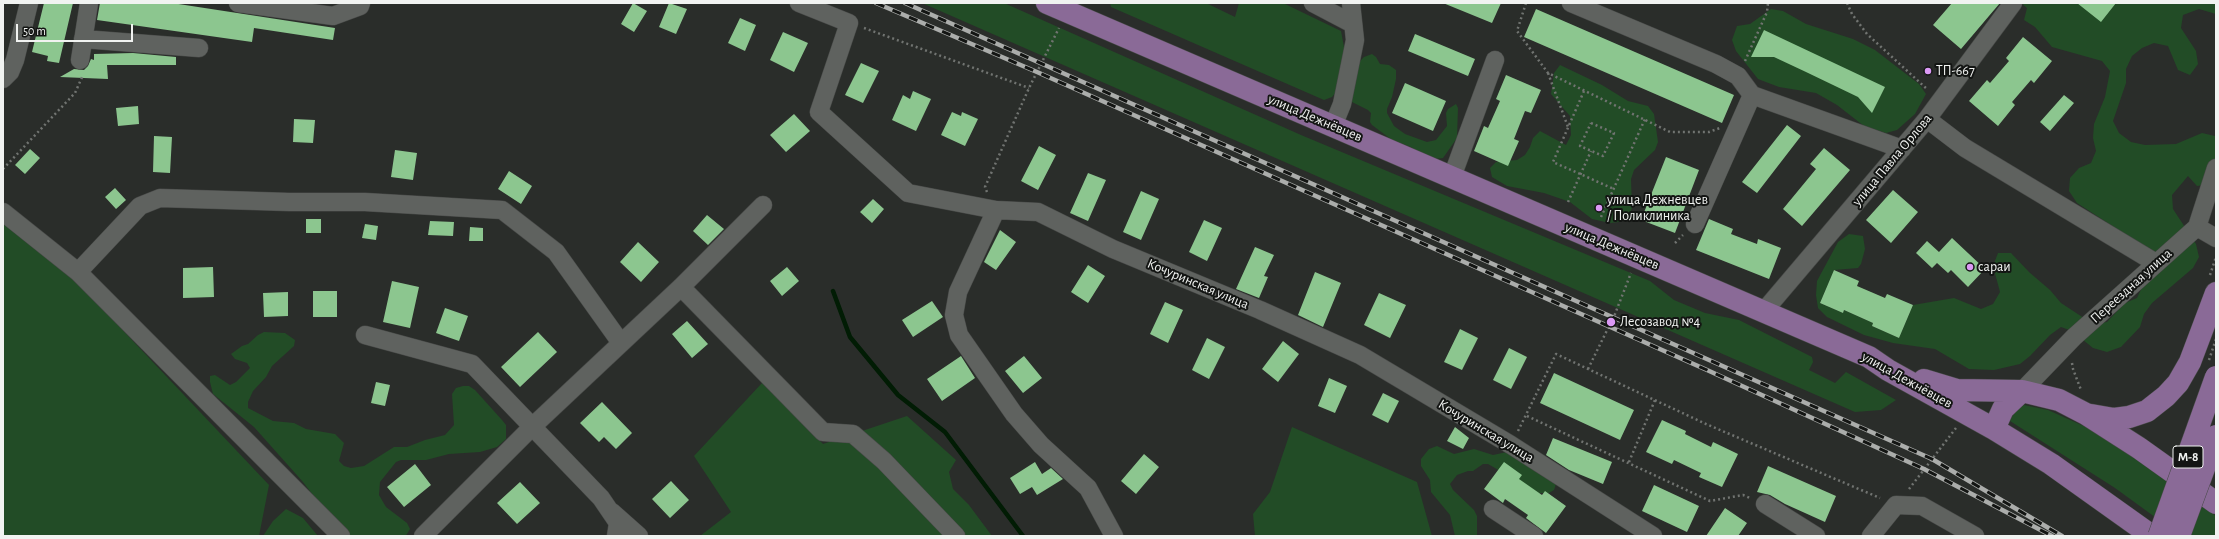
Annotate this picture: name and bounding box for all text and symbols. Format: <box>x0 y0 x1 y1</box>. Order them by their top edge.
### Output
scale bar <box>18 16 135 42</box>
text: 50 m <box>23 25 46 37</box>
place label: ТП-667 <box>1936 63 1975 79</box>
marker: ТП-667 <box>1923 66 1933 76</box>
street label: улица Дежнёвцев <box>1265 91 1365 145</box>
street label: улица Павла Орлова <box>1849 111 1935 209</box>
place label: улица Дежневцев / Поликлиника <box>1607 192 1708 224</box>
marker: улица Дежневцев / Поликлиника <box>1594 203 1604 213</box>
street label: улица Дежнёвцев <box>1562 219 1662 273</box>
street label: Переездная улица <box>2087 245 2175 327</box>
street label: Кочуринская улица <box>1145 255 1251 313</box>
place label: сараи <box>1978 259 2011 275</box>
marker: сараи <box>1965 262 1975 272</box>
place label: Лесозавод №4 <box>1620 314 1700 330</box>
marker: Лесозавод №4 <box>1605 316 1617 328</box>
street label: улица Дежнёвцев <box>1859 348 1955 412</box>
street label: Кочуринская улица <box>1435 396 1537 466</box>
road number: М-8 <box>2173 446 2203 468</box>

